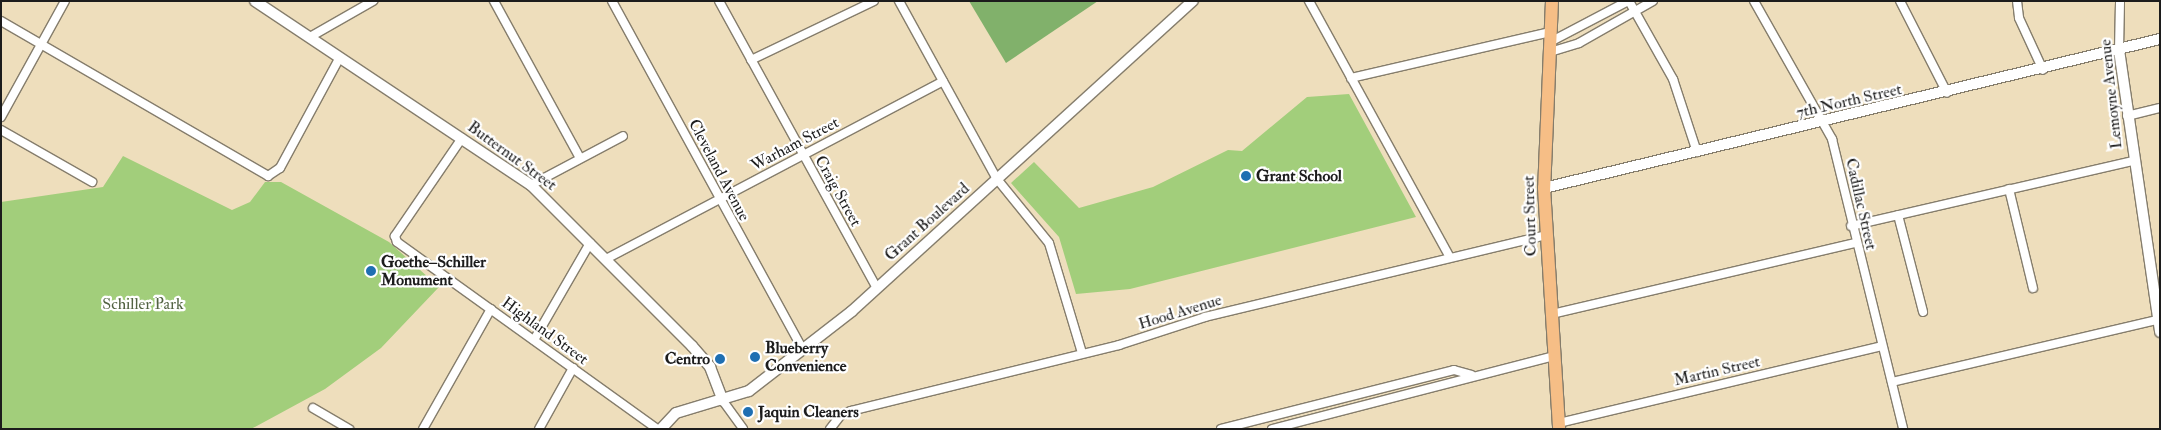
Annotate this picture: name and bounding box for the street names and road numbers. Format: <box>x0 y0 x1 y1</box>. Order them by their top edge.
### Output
street label: Lemoyne Avenue <box>2096 38 2126 150</box>
street label: 7th North Street <box>1795 80 1903 122</box>
street label: Warham Street <box>748 113 842 175</box>
street label: Cleveland Avenue <box>684 116 754 224</box>
street label: Butternut Street <box>464 117 560 195</box>
street label: Craig Street <box>811 152 865 230</box>
street label: Cadillac Street <box>1841 156 1881 252</box>
street label: Court Street <box>1519 175 1541 257</box>
street label: Grant Boulevard <box>881 179 973 265</box>
street label: Hood Avenue <box>1136 290 1224 334</box>
street label: Highland Street <box>498 293 592 369</box>
street label: Martin Street <box>1672 352 1762 390</box>

